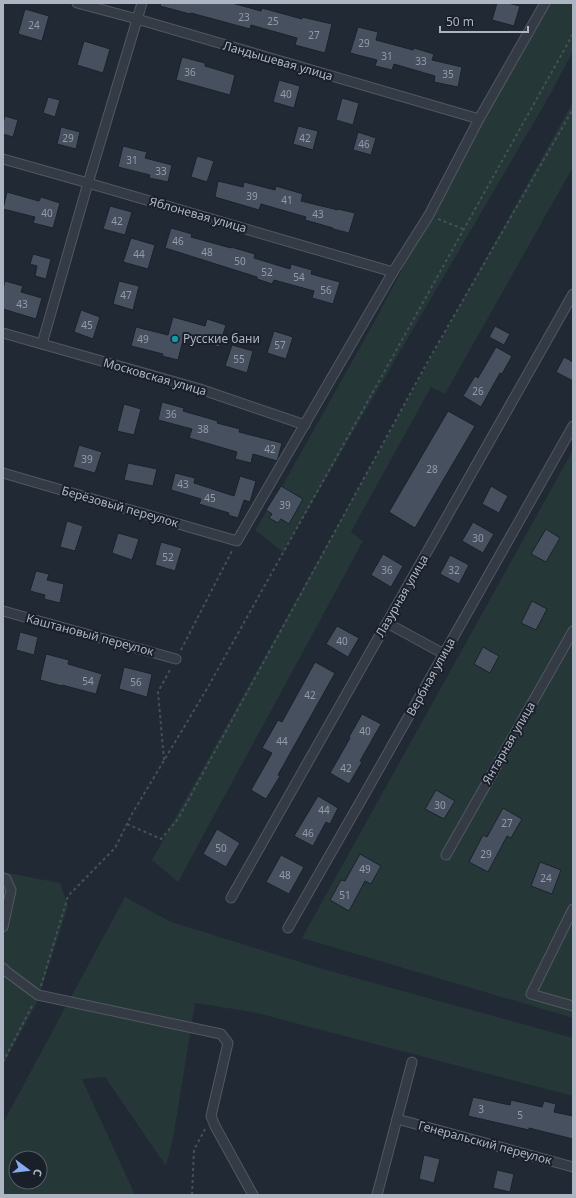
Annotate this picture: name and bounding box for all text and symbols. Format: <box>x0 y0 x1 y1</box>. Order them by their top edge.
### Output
scale bar <box>440 8 528 34</box>
house number: 23 <box>238 10 250 24</box>
text: 50 m <box>446 13 474 30</box>
house number: 25 <box>267 14 279 28</box>
house number: 24 <box>28 18 40 32</box>
house number: 27 <box>308 28 320 42</box>
house number: 29 <box>358 36 370 50</box>
street label: Ландышевая улица <box>221 37 335 84</box>
house number: 31 <box>381 49 393 63</box>
house number: 33 <box>415 54 427 68</box>
house number: 36 <box>184 65 196 79</box>
house number: 35 <box>442 67 454 81</box>
house number: 40 <box>280 87 292 101</box>
house number: 29 <box>62 131 74 145</box>
house number: 42 <box>299 131 311 145</box>
house number: 46 <box>358 137 370 151</box>
house number: 31 <box>126 153 138 167</box>
house number: 33 <box>155 164 167 178</box>
house number: 39 <box>246 189 258 203</box>
street label: Яблоневая улица <box>147 193 249 237</box>
house number: 41 <box>281 193 293 207</box>
house number: 40 <box>41 206 53 220</box>
house number: 43 <box>312 207 324 221</box>
house number: 42 <box>111 214 123 228</box>
house number: 46 <box>172 234 184 248</box>
house number: 48 <box>201 245 213 259</box>
house number: 44 <box>133 247 145 261</box>
house number: 50 <box>234 254 246 268</box>
house number: 52 <box>261 265 273 279</box>
house number: 54 <box>293 270 305 284</box>
house number: 56 <box>320 283 332 297</box>
house number: 47 <box>120 288 132 302</box>
house number: 43 <box>16 297 28 311</box>
house number: 45 <box>81 318 93 332</box>
place label: Русские бани <box>183 330 260 347</box>
house number: 49 <box>137 332 149 346</box>
marker: Русские бани <box>170 334 180 344</box>
house number: 57 <box>274 338 286 352</box>
house number: 55 <box>233 352 245 366</box>
street label: Московская улица <box>101 354 209 399</box>
house number: 26 <box>472 384 484 398</box>
house number: 36 <box>165 407 177 421</box>
house number: 38 <box>197 422 209 436</box>
house number: 42 <box>264 442 276 456</box>
house number: 39 <box>81 452 93 466</box>
house number: 28 <box>426 462 438 476</box>
house number: 43 <box>177 477 189 491</box>
street label: Берёзовый переулок <box>60 482 181 532</box>
house number: 45 <box>204 491 216 505</box>
house number: 39 <box>279 498 291 512</box>
house number: 30 <box>472 531 484 545</box>
house number: 52 <box>162 550 174 564</box>
street label: Лазурная улица <box>371 552 432 640</box>
house number: 36 <box>381 563 393 577</box>
house number: 32 <box>448 563 460 577</box>
street label: Каштановый переулок <box>24 609 156 660</box>
house number: 40 <box>336 634 348 648</box>
street label: Вербная улица <box>402 635 459 719</box>
house number: 54 <box>82 674 94 688</box>
house number: 56 <box>130 675 142 689</box>
house number: 42 <box>304 688 316 702</box>
street label: Янтарная улица <box>478 698 539 787</box>
house number: 40 <box>359 724 371 738</box>
house number: 44 <box>276 734 288 748</box>
house number: 42 <box>340 761 352 775</box>
house number: 30 <box>434 798 446 812</box>
house number: 44 <box>318 803 330 817</box>
house number: 27 <box>501 816 513 830</box>
house number: 46 <box>302 826 314 840</box>
house number: 50 <box>215 841 227 855</box>
house number: 29 <box>480 847 492 861</box>
house number: 49 <box>359 862 371 876</box>
house number: 48 <box>279 868 291 882</box>
house number: 24 <box>540 871 552 885</box>
house number: 51 <box>339 888 351 902</box>
house number: 3 <box>478 1102 484 1116</box>
house number: 5 <box>517 1108 523 1122</box>
street label: Генеральский переулок <box>416 1117 554 1169</box>
north arrow <box>8 1150 48 1190</box>
text: С <box>30 1167 46 1178</box>

